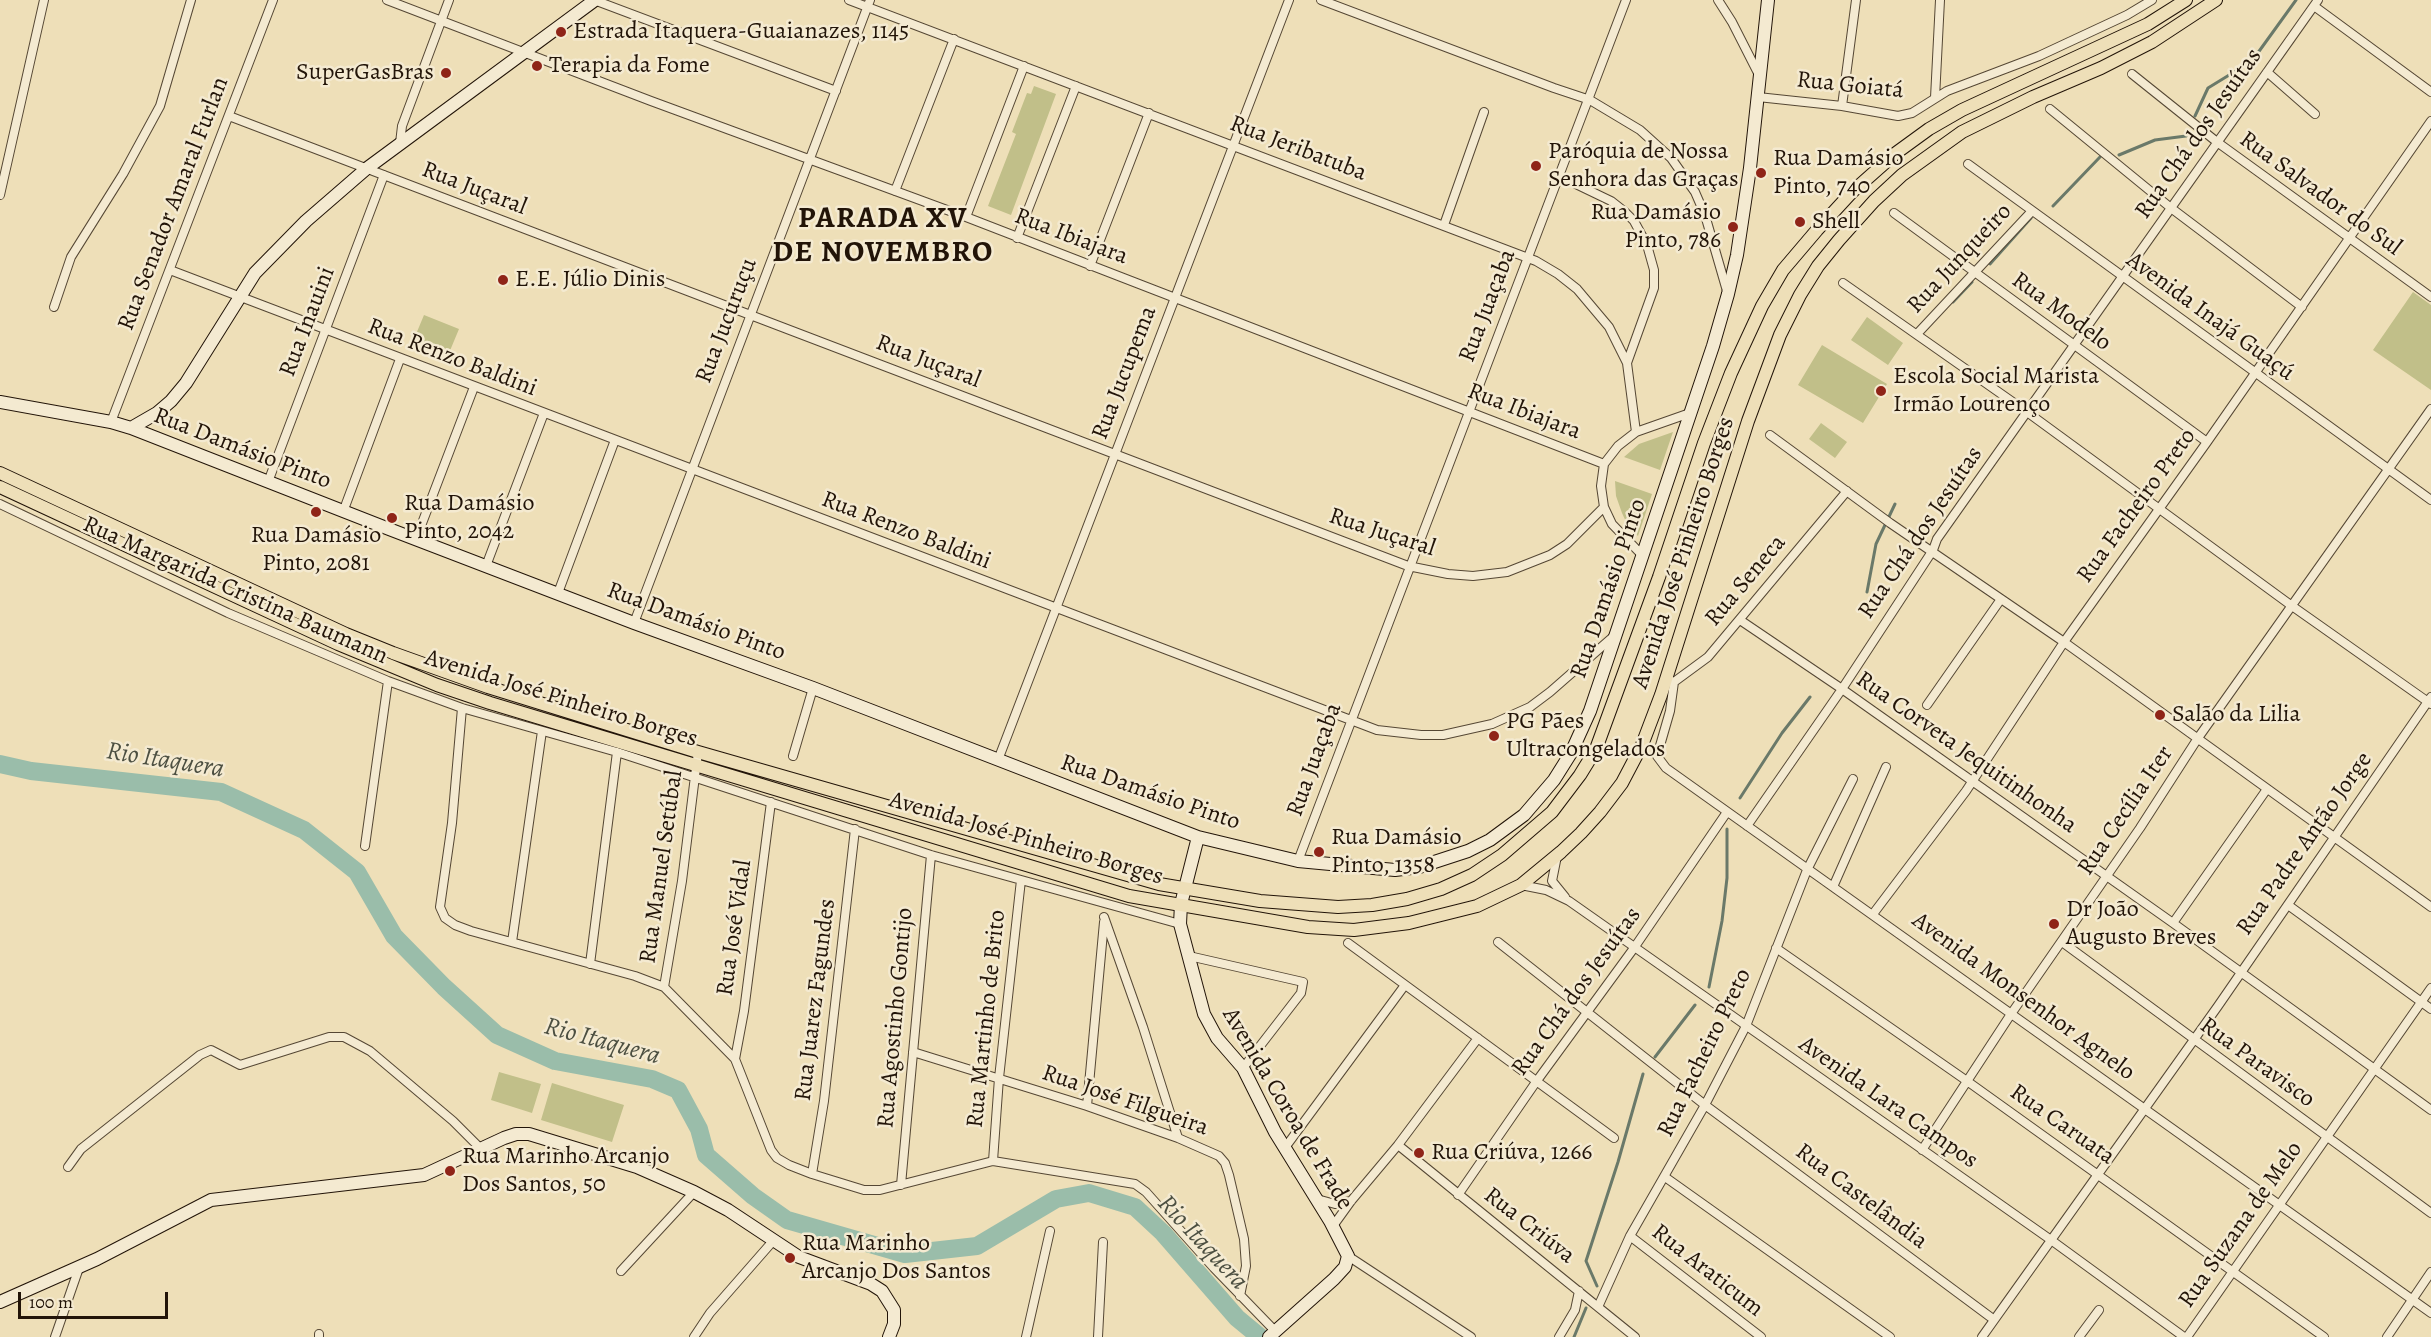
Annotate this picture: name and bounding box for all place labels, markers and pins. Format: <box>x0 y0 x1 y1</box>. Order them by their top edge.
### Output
place label: Estrada Itaquera-Guaianazes, 1145 <box>573 18 909 46</box>
marker: Estrada Itaquera-Guaianazes, 1145 <box>554 25 568 39</box>
place label: Terapia da Fome <box>549 52 710 80</box>
place label: SuperGasBras <box>296 59 434 87</box>
marker: Terapia da Fome <box>530 59 544 73</box>
marker: SuperGasBras <box>439 66 453 80</box>
place label: Paróquia de Nossa Senhora das Graças <box>1548 138 1739 194</box>
place label: Rua Damásio Pinto, 740 <box>1773 145 1903 201</box>
marker: Paróquia de Nossa Senhora das Graças <box>1529 159 1543 173</box>
marker: Rua Damásio Pinto, 740 <box>1754 166 1768 180</box>
place label: Rua Damásio Pinto, 786 <box>1591 199 1721 255</box>
place label: Shell <box>1812 208 1860 236</box>
marker: Shell <box>1793 215 1807 229</box>
marker: Rua Damásio Pinto, 786 <box>1726 220 1740 234</box>
place label: E.E. Júlio Dinis <box>515 266 665 294</box>
marker: E.E. Júlio Dinis <box>496 273 510 287</box>
place label: Escola Social Marista Irmão Lourenço <box>1893 363 2099 419</box>
marker: Escola Social Marista Irmão Lourenço <box>1874 384 1888 398</box>
place label: Rua Damásio Pinto, 2042 <box>404 490 534 546</box>
marker: Rua Damásio Pinto, 2081 <box>309 505 323 519</box>
marker: Rua Damásio Pinto, 2042 <box>385 511 399 525</box>
place label: Rua Damásio Pinto, 2081 <box>251 522 381 578</box>
place label: Salão da Lilia <box>2172 701 2301 729</box>
place label: PG Pães Ultracongelados <box>1506 708 1665 764</box>
marker: Salão da Lilia <box>2153 708 2167 722</box>
marker: PG Pães Ultracongelados <box>1487 729 1501 743</box>
place label: Rua Damásio Pinto, 1358 <box>1331 824 1461 880</box>
marker: Rua Damásio Pinto, 1358 <box>1312 845 1326 859</box>
place label: Dr João Augusto Breves <box>2066 896 2216 952</box>
marker: Dr João Augusto Breves <box>2047 917 2061 931</box>
place label: Rua Criúva, 1266 <box>1431 1139 1592 1167</box>
place label: Rua Marinho Arcanjo Dos Santos, 50 <box>462 1143 669 1199</box>
marker: Rua Criúva, 1266 <box>1412 1146 1426 1160</box>
marker: Rua Marinho Arcanjo Dos Santos, 50 <box>443 1164 457 1178</box>
place label: Rua Marinho Arcanjo Dos Santos <box>802 1230 991 1286</box>
marker: Rua Marinho Arcanjo Dos Santos <box>783 1251 797 1265</box>

